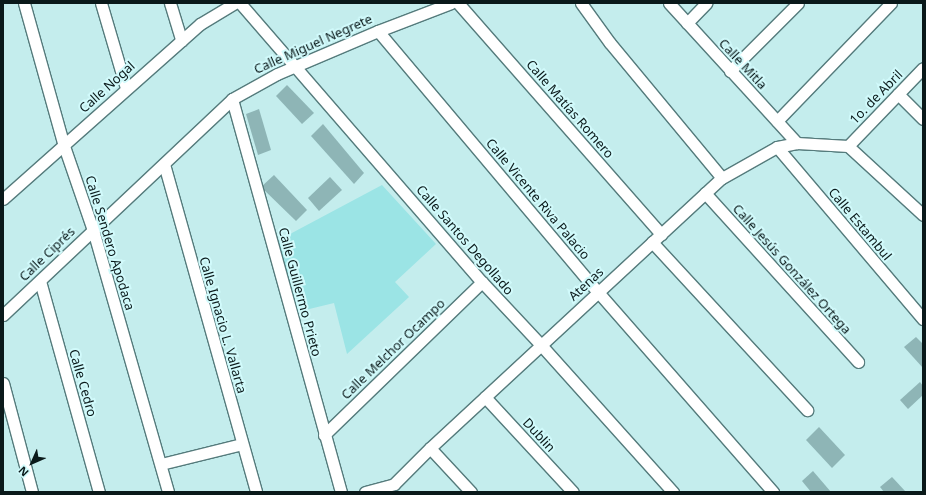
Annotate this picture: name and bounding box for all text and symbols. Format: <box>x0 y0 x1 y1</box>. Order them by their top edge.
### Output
street label: Calle Miguel Negrete <box>251 11 375 77</box>
street label: Calle Mitla <box>716 35 770 93</box>
street label: Calle Matías Romero <box>523 57 617 161</box>
street label: Calle Nogal <box>76 58 138 116</box>
street label: 1o. de Abril <box>846 67 906 127</box>
street label: Calle Vicente Riva Palacio <box>483 135 593 263</box>
street label: Calle Sendero Apodaca <box>82 174 138 312</box>
street label: Calle Santos Degollado <box>413 182 517 298</box>
street label: Calle Estambul <box>825 185 895 263</box>
street label: Calle Jesús González Ortega <box>730 201 854 337</box>
street label: Calle Ciprés <box>16 224 78 284</box>
street label: Calle Guillermo Prieto <box>275 226 325 358</box>
street label: Calle Ignacio L. Vallarta <box>196 255 250 395</box>
street label: Atenas <box>565 264 607 304</box>
street label: Calle Melchor Ocampo <box>338 295 448 403</box>
street label: Calle Cedro <box>66 347 100 419</box>
street label: Dublin <box>520 415 558 455</box>
north arrow <box>12 443 52 483</box>
text: N <box>15 463 32 480</box>

